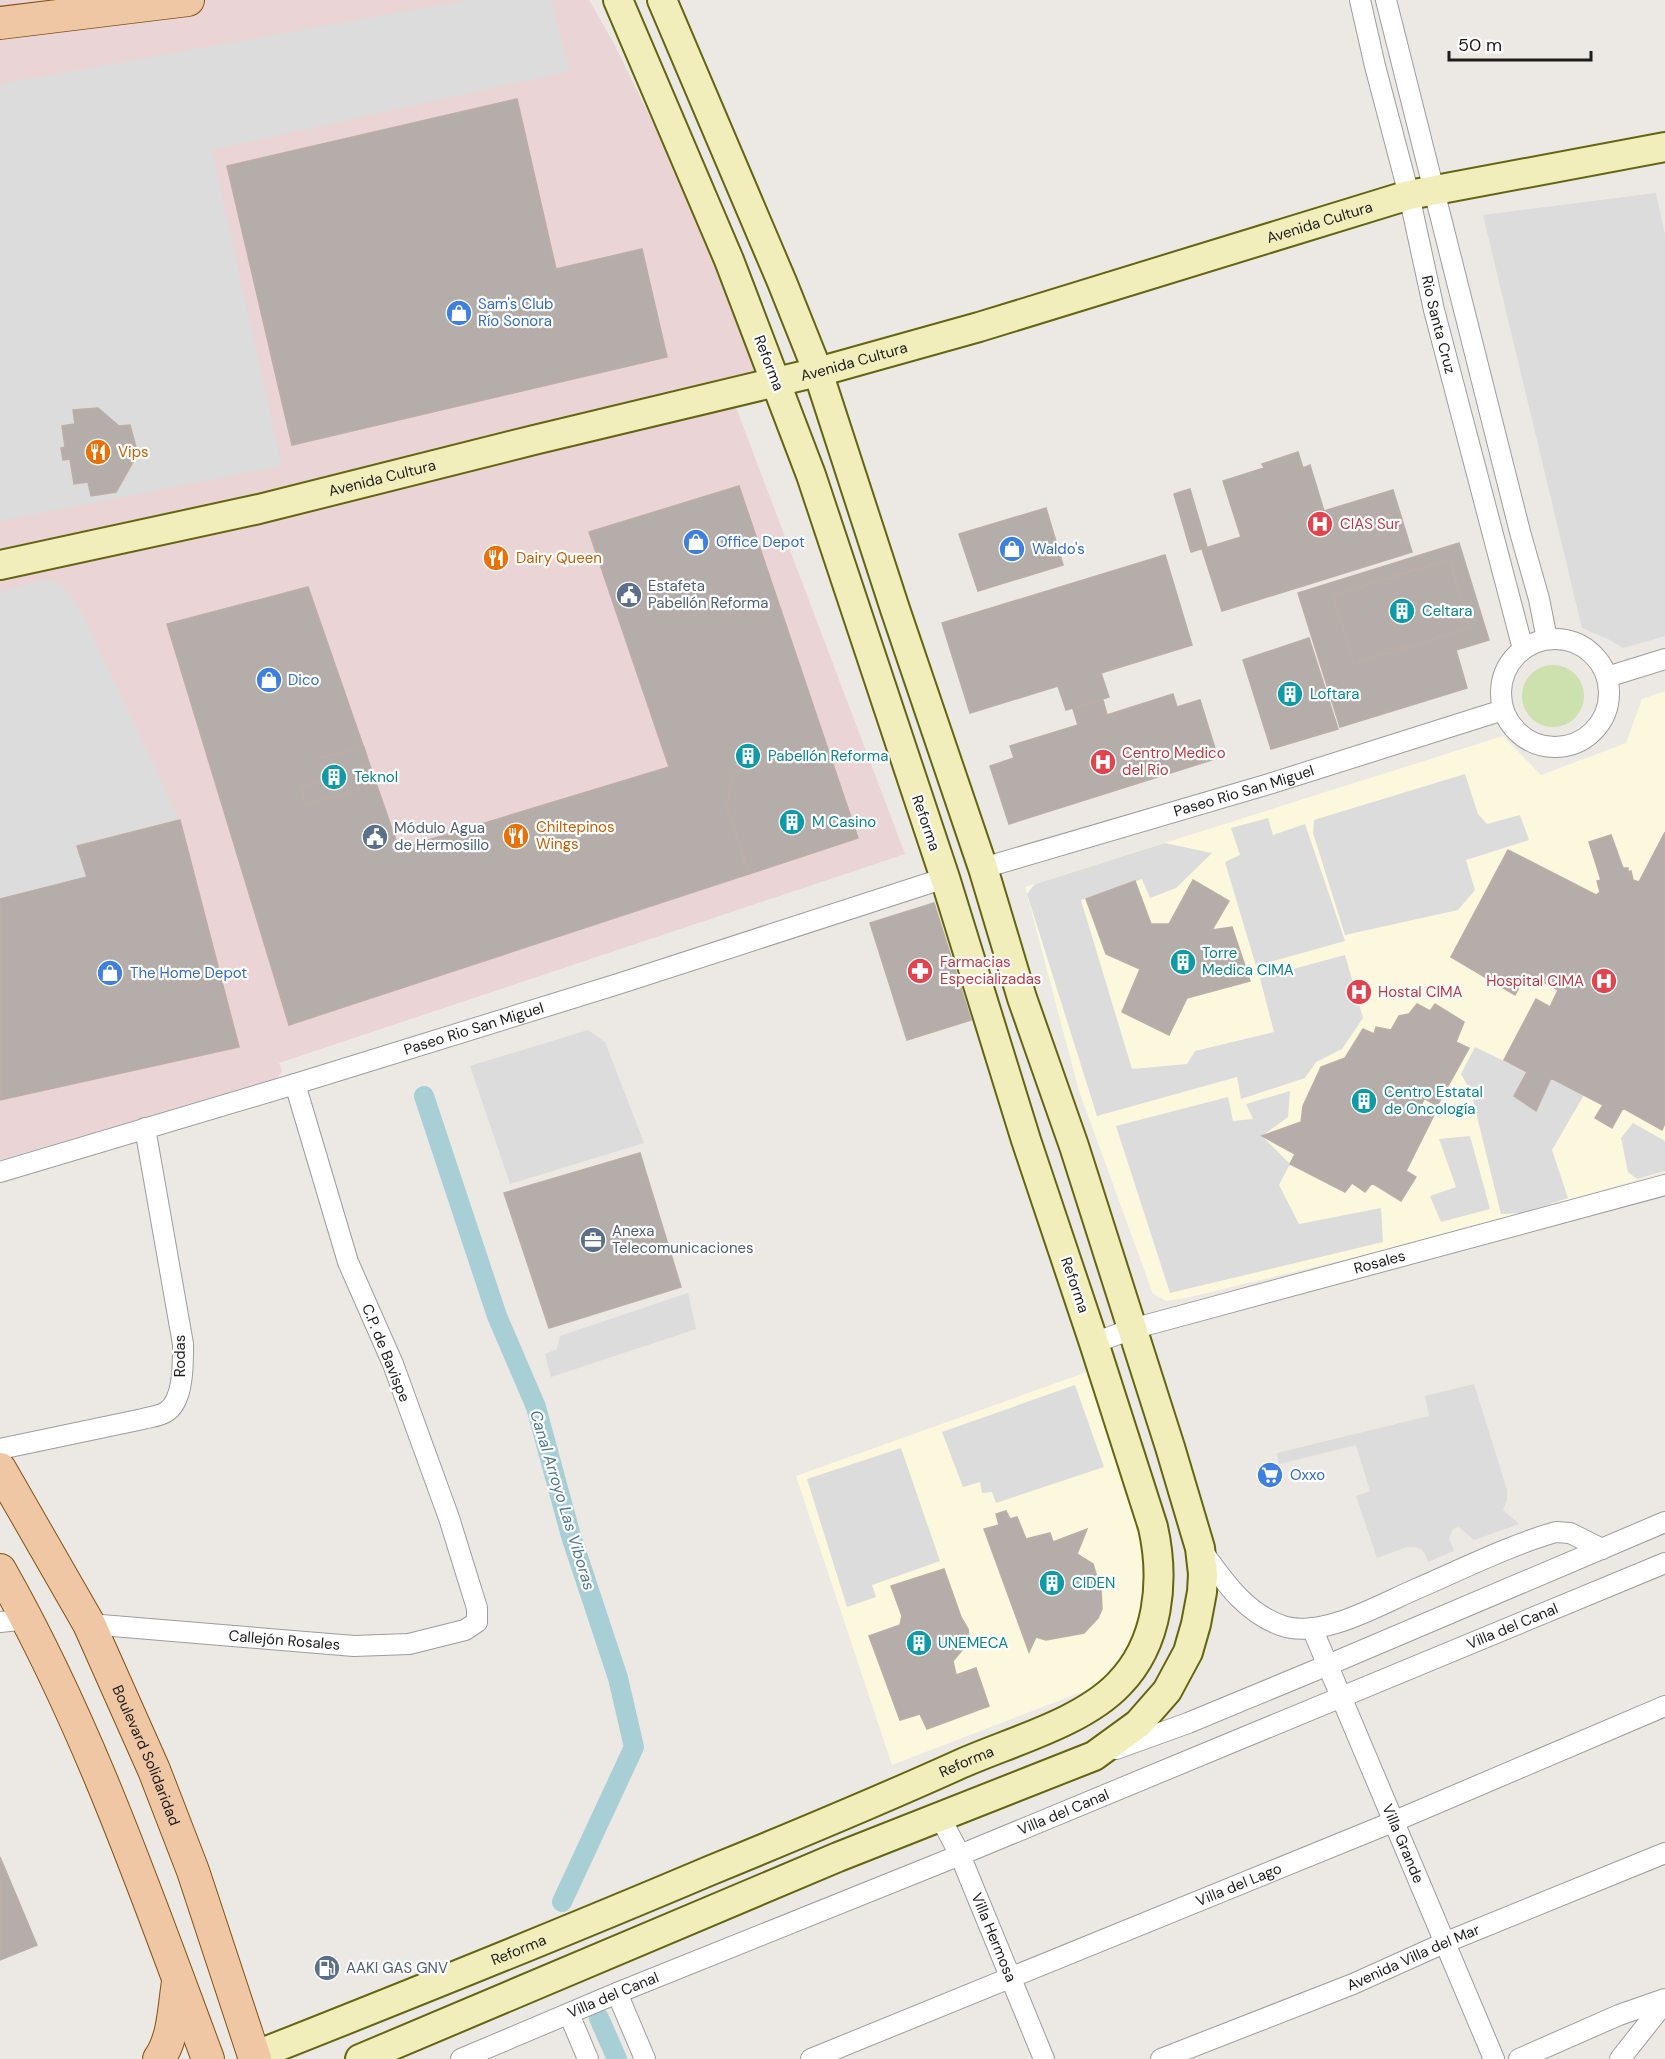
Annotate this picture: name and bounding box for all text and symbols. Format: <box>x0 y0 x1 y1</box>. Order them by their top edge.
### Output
scale bar <box>1449 24 1592 62</box>
text: 50 m <box>1458 33 1502 57</box>
street label: Avenida Cultura <box>1264 197 1375 248</box>
street label: Rio Santa Cruz <box>1417 273 1460 376</box>
place label: Sam's Club Río Sonora <box>478 294 553 331</box>
shop icon: Sam's Club Río Sonora <box>444 298 474 328</box>
street label: Reforma <box>749 332 789 394</box>
street label: Avenida Cultura <box>799 337 910 386</box>
restaurant icon: Vips <box>83 437 113 467</box>
place label: Vips <box>118 442 149 462</box>
street label: Avenida Cultura <box>326 455 438 501</box>
hospital icon: CIAS Sur <box>1305 509 1335 539</box>
place label: CIAS Sur <box>1340 514 1400 534</box>
shop icon: Office Depot <box>681 527 711 557</box>
place label: Office Depot <box>716 532 805 552</box>
shop icon: Waldo's <box>997 534 1027 564</box>
place label: Waldo's <box>1032 539 1085 559</box>
restaurant icon: Dairy Queen <box>481 543 511 573</box>
place label: Dairy Queen <box>516 548 602 568</box>
place label: Estafeta Pabellón Reforma <box>648 576 768 613</box>
public building icon: Estafeta Pabellón Reforma <box>614 580 644 610</box>
building icon: Celtara <box>1387 596 1417 626</box>
place label: Celtara <box>1422 601 1472 621</box>
shop icon: Dico <box>254 665 284 695</box>
place label: Dico <box>288 670 320 690</box>
building icon: Loftara <box>1275 679 1305 709</box>
place label: Loftara <box>1310 684 1359 704</box>
building icon: Pabellón Reforma <box>733 741 763 771</box>
place label: Centro Medico del Rio <box>1122 743 1226 780</box>
place label: Pabellón Reforma <box>768 746 888 766</box>
hospital icon: Centro Medico del Rio <box>1088 747 1118 777</box>
street label: Paseo Rio San Miguel <box>1171 760 1317 821</box>
building icon: Teknol <box>319 762 349 792</box>
place label: Teknol <box>354 767 398 787</box>
street label: Reforma <box>907 792 945 854</box>
building icon: M Casino <box>777 807 807 837</box>
place label: M Casino <box>812 812 876 832</box>
place label: Chiltepinos Wings <box>536 817 615 854</box>
place label: Módulo Agua de Hermosillo <box>394 818 489 855</box>
restaurant icon: Chiltepinos Wings <box>501 821 531 851</box>
public building icon: Módulo Agua de Hermosillo <box>360 822 390 852</box>
place label: Torre Medica CIMA <box>1202 943 1294 980</box>
building icon: Torre Medica CIMA <box>1168 947 1198 977</box>
place label: Farmacias Especializadas <box>940 952 1041 989</box>
pharmacy icon: Farmacias Especializadas <box>905 956 935 986</box>
shop icon: The Home Depot <box>95 958 125 988</box>
place label: The Home Depot <box>130 963 247 983</box>
hospital icon: Hospital CIMA <box>1589 966 1619 996</box>
place label: Hospital CIMA <box>1486 971 1584 991</box>
hospital icon: Hostal CIMA <box>1344 977 1374 1007</box>
place label: Hostal CIMA <box>1378 982 1463 1002</box>
street label: Paseo Rio San Miguel <box>401 998 546 1060</box>
place label: Centro Estatal de Oncología <box>1384 1082 1483 1119</box>
building icon: Centro Estatal de Oncología <box>1349 1086 1379 1116</box>
place label: Anexa Telecomunicaciones <box>612 1221 754 1258</box>
office icon: Anexa Telecomunicaciones <box>578 1225 608 1255</box>
street label: Rosales <box>1352 1246 1408 1279</box>
street label: Reforma <box>1056 1254 1094 1316</box>
street label: C.P. de Bavispe <box>357 1301 415 1405</box>
street label: Rodas <box>170 1335 190 1377</box>
water label: Canal Arroyo Las Viboras <box>525 1408 600 1593</box>
supermarket icon: Oxxo <box>1255 1460 1285 1490</box>
place label: Oxxo <box>1290 1465 1325 1485</box>
building icon: CIDEN <box>1037 1568 1067 1598</box>
place label: CIDEN <box>1072 1573 1115 1593</box>
street label: Villa del Canal <box>1464 1598 1561 1654</box>
street label: Callejón Rosales <box>228 1626 341 1655</box>
building icon: UNEMECA <box>904 1628 934 1658</box>
place label: UNEMECA <box>938 1633 1008 1653</box>
street label: Boulevard Solidaridad <box>107 1682 185 1829</box>
street label: Reforma <box>936 1741 997 1782</box>
street label: Villa del Canal <box>1015 1784 1112 1840</box>
street label: Villa Grande <box>1377 1801 1429 1886</box>
street label: Villa del Lago <box>1193 1858 1285 1911</box>
street label: Villa Hermosa <box>967 1890 1021 1985</box>
street label: Avenida Villa del Mar <box>1344 1919 1483 1995</box>
street label: Reforma <box>488 1930 549 1970</box>
fuel station icon: AAKI GAS GNV <box>312 1953 342 1983</box>
place label: AAKI GAS GNV <box>346 1958 448 1978</box>
street label: Villa del Canal <box>564 1967 662 2023</box>

